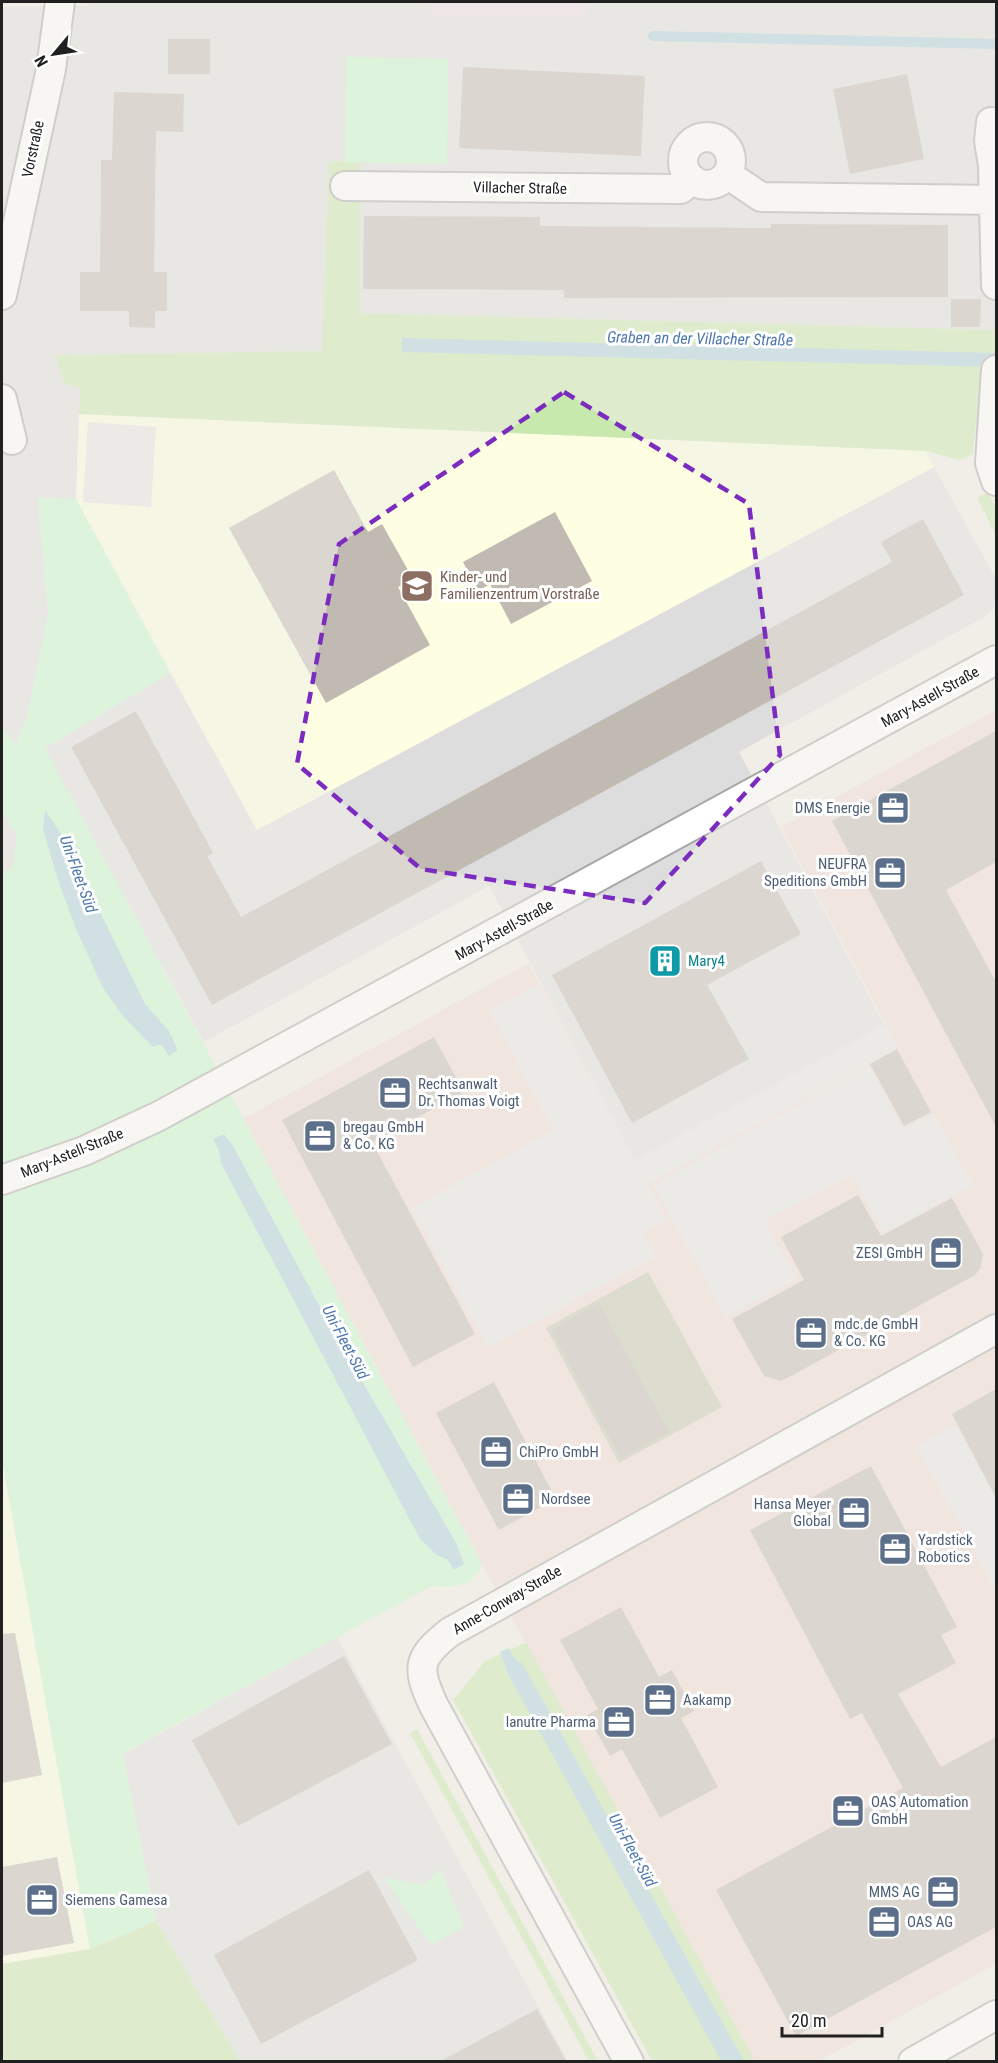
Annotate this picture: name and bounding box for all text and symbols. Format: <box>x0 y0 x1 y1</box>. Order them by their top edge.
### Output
north arrow <box>24 24 84 84</box>
text: N <box>31 52 52 70</box>
street label: Vorstraße <box>18 119 48 179</box>
street label: Villacher Straße <box>473 178 567 198</box>
water label: Graben an der Villacher Straße <box>607 327 793 350</box>
school or university icon: Kinder- und Familienzentrum Vorstraße <box>399 568 435 604</box>
place label: Kinder- und Familienzentrum Vorstraße <box>440 568 600 603</box>
street label: Mary-Astell-Straße <box>878 663 982 731</box>
office icon: DMS Energie <box>875 790 911 826</box>
place label: DMS Energie <box>795 799 870 817</box>
water label: Uni-Fleet-Süd <box>56 833 101 916</box>
place label: NEUFRA Speditions GmbH <box>764 855 867 890</box>
office icon: NEUFRA Speditions GmbH <box>872 855 908 891</box>
street label: Mary-Astell-Straße <box>452 896 556 964</box>
building icon: Mary4 <box>647 943 683 979</box>
place label: Mary4 <box>688 952 725 970</box>
office icon: Rechtsanwalt Dr. Thomas Voigt <box>377 1075 413 1111</box>
place label: Rechtsanwalt Dr. Thomas Voigt <box>418 1075 520 1110</box>
office icon: bregau GmbH & Co. KG <box>302 1118 338 1154</box>
place label: bregau GmbH & Co. KG <box>343 1118 424 1153</box>
street label: Mary-Astell-Straße <box>18 1124 126 1182</box>
office icon: ZESI GmbH <box>928 1235 964 1271</box>
place label: ZESI GmbH <box>856 1244 923 1262</box>
water label: Uni-Fleet-Süd <box>318 1302 373 1383</box>
office icon: mdc.de GmbH & Co. KG <box>793 1315 829 1351</box>
place label: mdc.de GmbH & Co. KG <box>834 1315 918 1350</box>
office icon: ChiPro GmbH <box>478 1434 514 1470</box>
place label: ChiPro GmbH <box>519 1443 599 1461</box>
office icon: Nordsee <box>500 1481 536 1517</box>
place label: Nordsee <box>541 1490 591 1508</box>
place label: Hansa Meyer Global <box>754 1495 831 1530</box>
office icon: Hansa Meyer Global <box>836 1495 872 1531</box>
office icon: Yardstick Robotics <box>877 1531 913 1567</box>
place label: Yardstick Robotics <box>918 1531 973 1566</box>
street label: Anne-Conway-Straße <box>449 1562 565 1638</box>
office icon: Aakamp <box>642 1682 678 1718</box>
place label: Aakamp <box>683 1691 731 1709</box>
office icon: lanutre Pharma <box>601 1704 637 1740</box>
place label: lanutre Pharma <box>506 1713 596 1731</box>
office icon: OAS Automation GmbH <box>830 1793 866 1829</box>
place label: OAS Automation GmbH <box>871 1793 969 1828</box>
water label: Uni-Fleet-Süd <box>605 1810 661 1890</box>
office icon: MMS AG <box>925 1874 961 1910</box>
office icon: Siemens Gamesa <box>24 1882 60 1918</box>
place label: MMS AG <box>869 1883 920 1901</box>
place label: Siemens Gamesa <box>65 1891 168 1909</box>
office icon: OAS AG <box>866 1904 902 1940</box>
place label: OAS AG <box>907 1913 953 1931</box>
scale bar <box>782 2000 882 2038</box>
text: 20 m <box>791 2010 826 2031</box>

